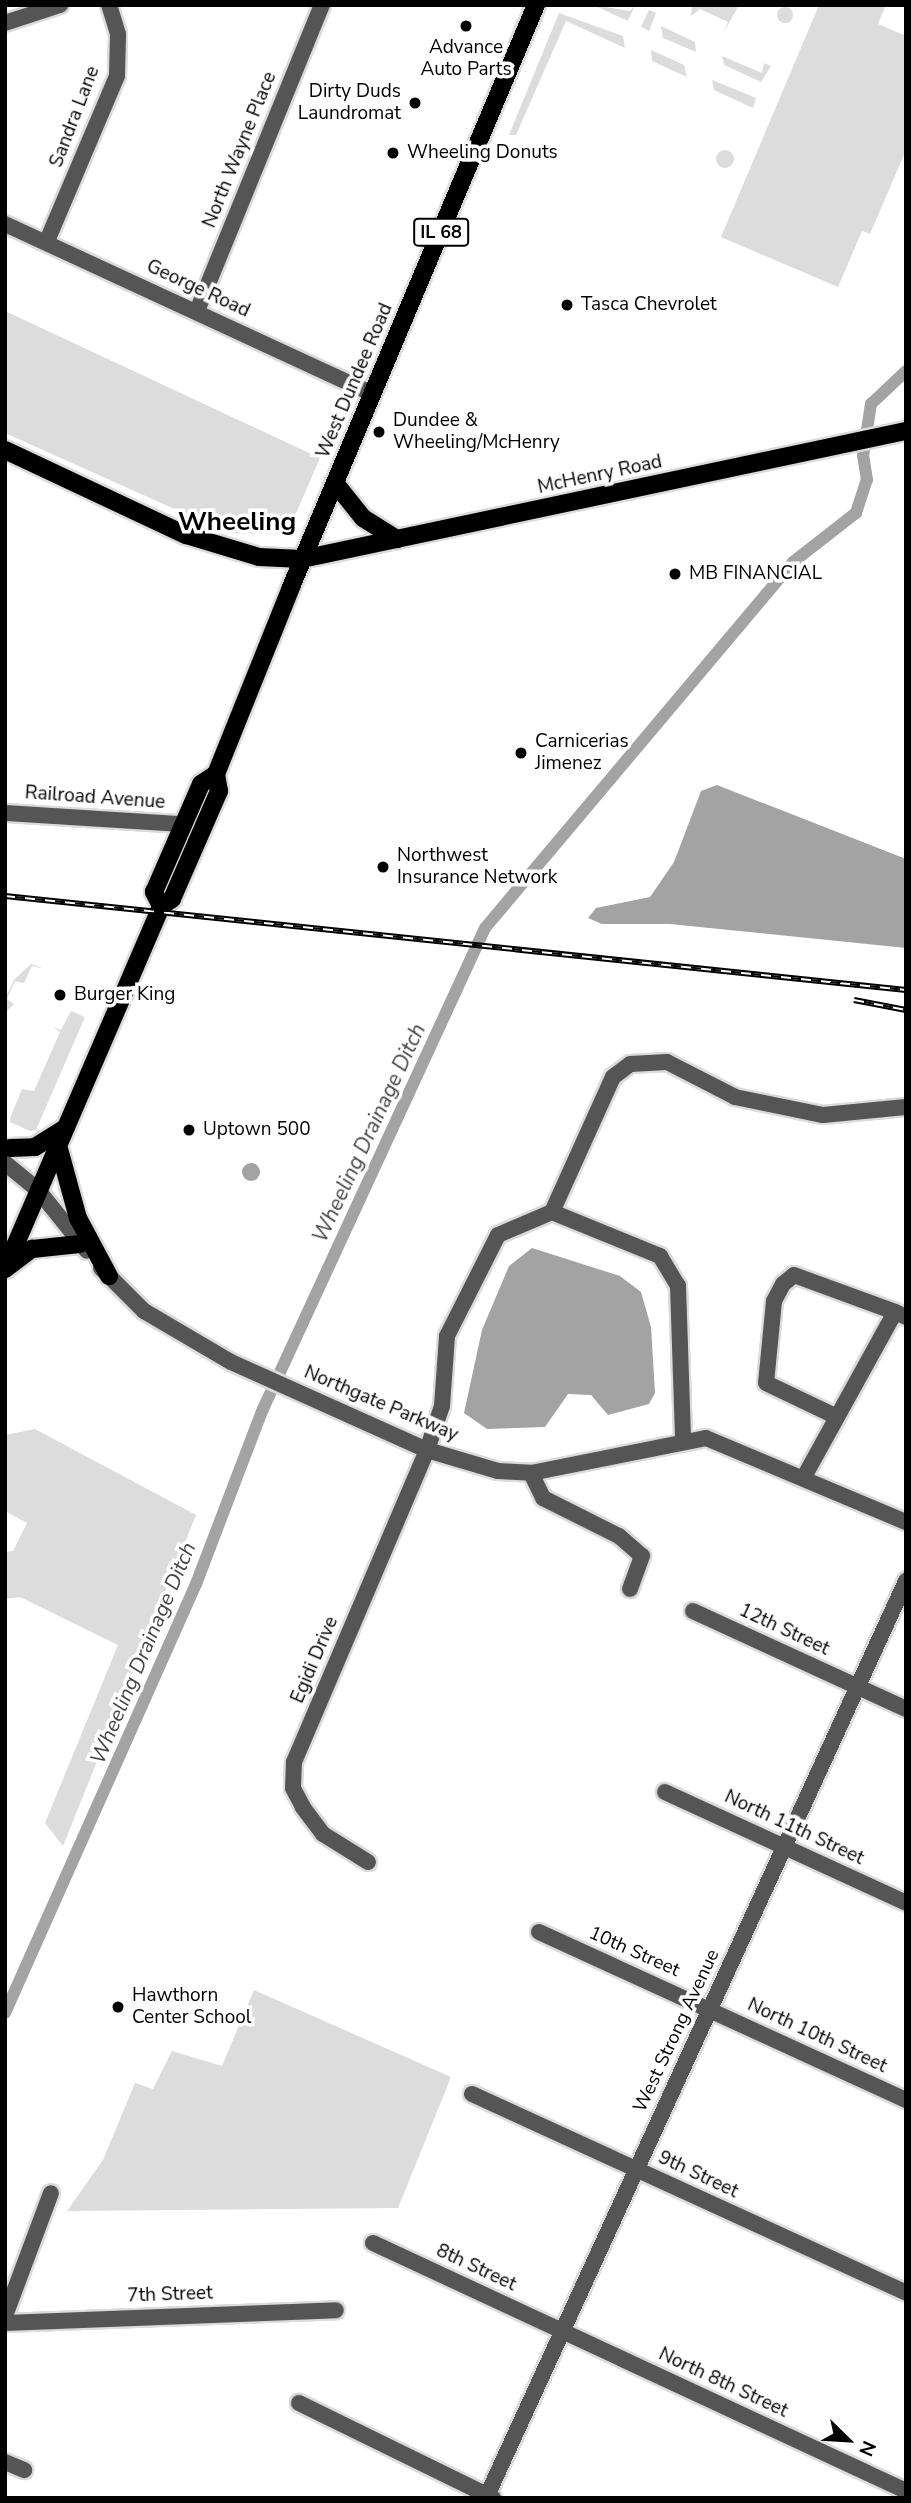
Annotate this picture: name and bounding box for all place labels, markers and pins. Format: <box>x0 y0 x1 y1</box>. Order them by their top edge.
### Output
marker: Advance Auto Parts <box>458 18 474 34</box>
place label: Advance Auto Parts <box>420 37 512 81</box>
place label: Dirty Duds Laundromat <box>298 81 401 125</box>
marker: Dirty Duds Laundromat <box>407 95 423 111</box>
place label: Wheeling Donuts <box>407 142 558 164</box>
marker: Wheeling Donuts <box>385 145 401 161</box>
place label: Tasca Chevrolet <box>581 294 717 316</box>
marker: Tasca Chevrolet <box>559 297 575 313</box>
place label: Dundee & Wheeling/McHenry <box>393 410 560 454</box>
marker: Dundee & Wheeling/McHenry <box>371 424 387 440</box>
place label: MB FINANCIAL <box>689 563 822 585</box>
marker: MB FINANCIAL <box>667 566 683 582</box>
place label: Carnicerias Jimenez <box>535 731 629 775</box>
marker: Carnicerias Jimenez <box>513 745 529 761</box>
place label: Northwest Insurance Network <box>397 845 557 889</box>
marker: Northwest Insurance Network <box>375 859 391 875</box>
place label: Burger King <box>74 984 175 1006</box>
marker: Burger King <box>52 987 68 1003</box>
place label: Uptown 500 <box>203 1119 311 1141</box>
marker: Uptown 500 <box>181 1122 197 1138</box>
place label: Hawthorn Center School <box>132 1985 251 2029</box>
marker: Hawthorn Center School <box>110 1999 126 2015</box>

